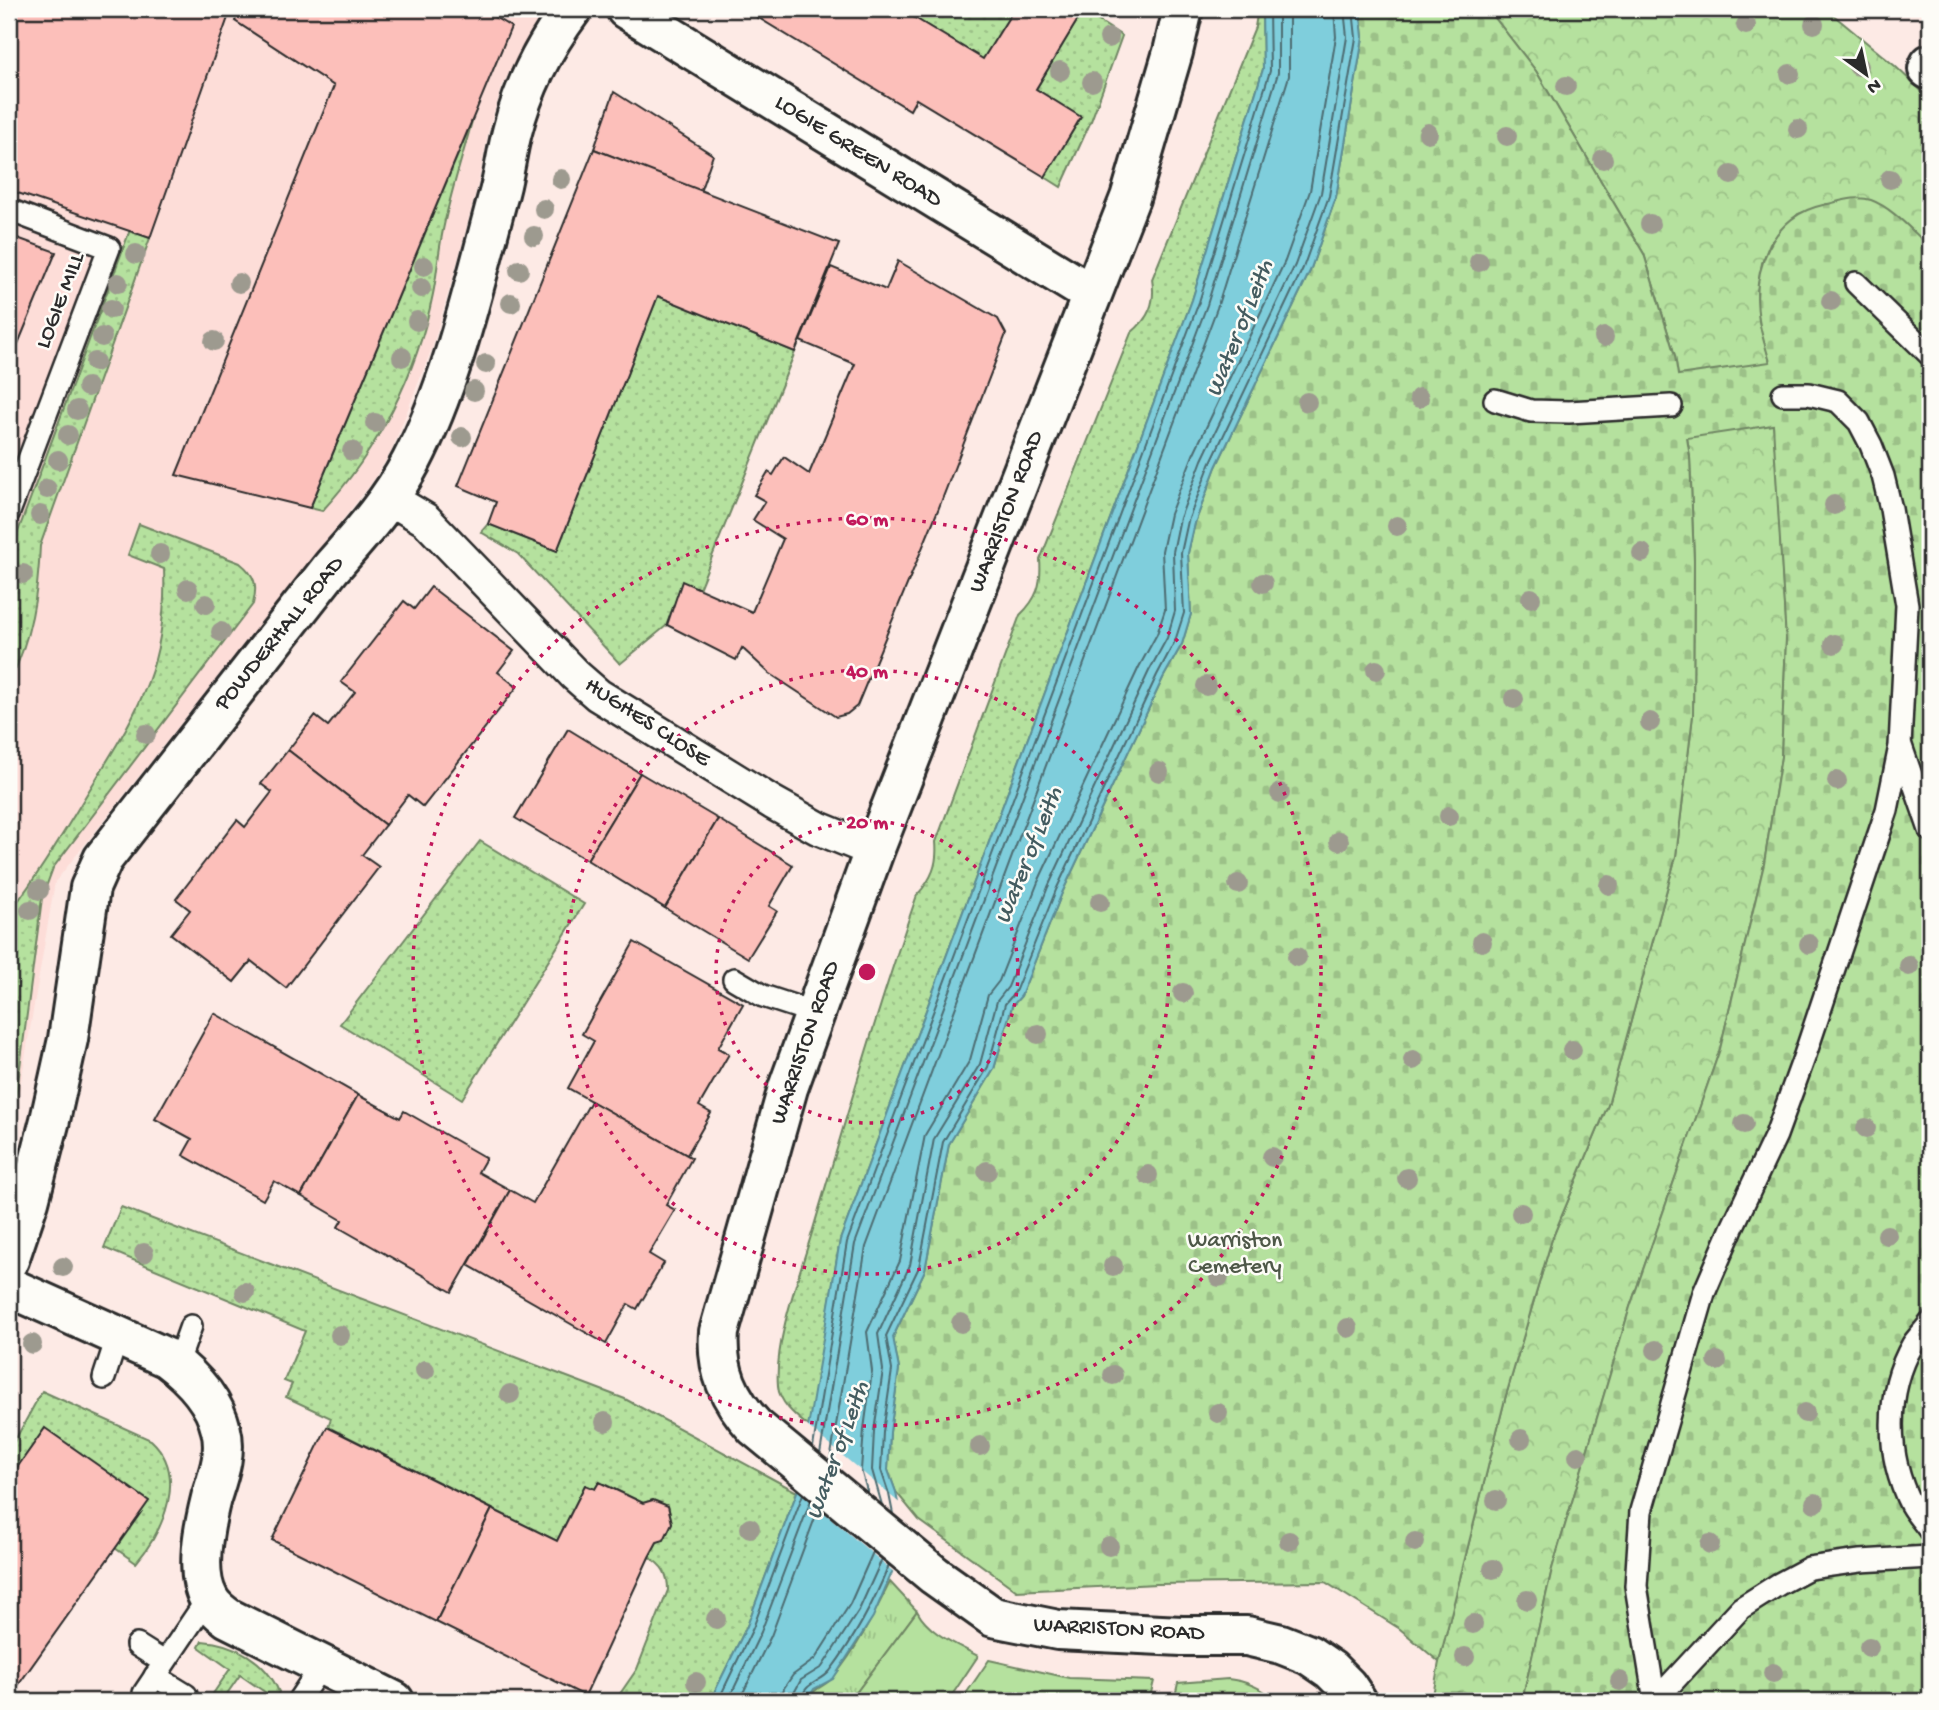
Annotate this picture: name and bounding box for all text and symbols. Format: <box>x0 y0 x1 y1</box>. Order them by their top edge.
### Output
north arrow <box>1830 38 1900 108</box>
text: N <box>1862 72 1885 98</box>
street label: LOGIE GREEN ROAD <box>769 90 948 215</box>
street label: LOGIE MILL <box>30 248 92 353</box>
water label: Water of Leith <box>1200 255 1282 401</box>
street label: WARRISTON ROAD <box>964 426 1051 597</box>
text: 60 m <box>846 509 888 534</box>
street label: POWDERHALL ROAD <box>209 551 351 717</box>
text: 40 m <box>845 661 888 686</box>
street label: HUGHES CLOSE <box>579 672 716 775</box>
water label: Water of Leith <box>989 782 1071 928</box>
text: 20 m <box>846 812 888 837</box>
street label: WARRISTON ROAD <box>765 957 847 1128</box>
centre of rings <box>855 960 879 984</box>
park label: Warriston Cemetery <box>1188 1228 1282 1281</box>
water label: Water of Leith <box>801 1377 878 1524</box>
street label: WARRISTON ROAD <box>1033 1612 1206 1648</box>

